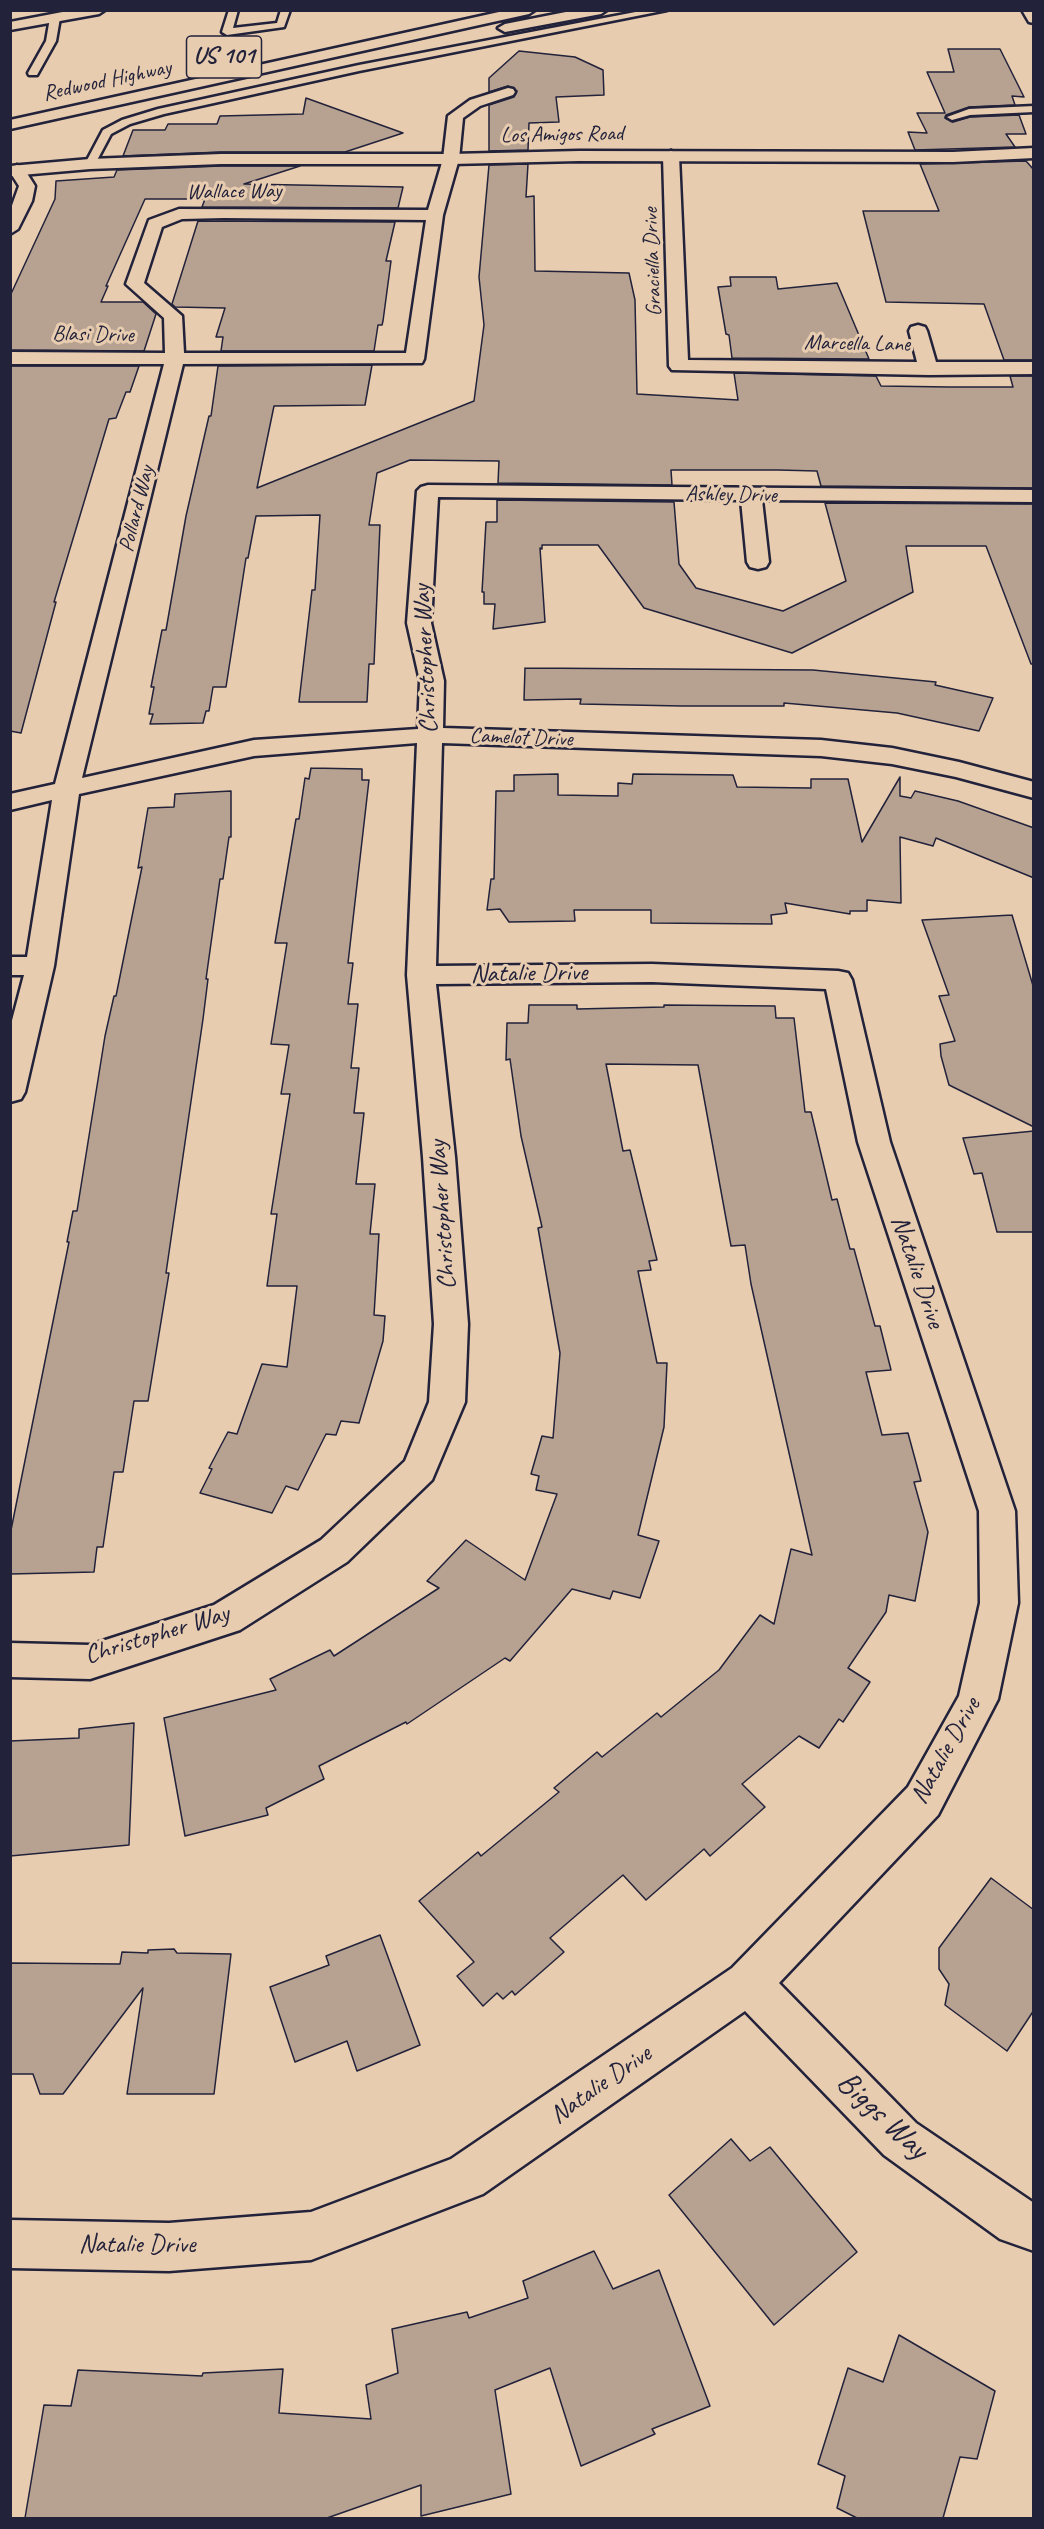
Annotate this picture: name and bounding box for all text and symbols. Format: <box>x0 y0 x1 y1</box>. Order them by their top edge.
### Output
road number: US 101 <box>186 36 262 78</box>
street label: Redwood Highway <box>40 55 174 107</box>
street label: Los Amigos Road <box>500 121 624 149</box>
street label: Wallace Way <box>186 178 282 206</box>
street label: Graciella Drive <box>638 207 668 317</box>
street label: Blasi Drive <box>52 321 134 349</box>
street label: Marcella Lane <box>804 330 910 358</box>
street label: Pollard Way <box>114 463 160 555</box>
street label: Ashley Drive <box>685 481 777 509</box>
street label: Christopher Way <box>407 584 445 734</box>
street label: Camelot Drive <box>469 723 573 753</box>
street label: Natalie Drive <box>470 957 588 991</box>
street label: Christopher Way <box>422 1139 464 1291</box>
street label: Natalie Drive <box>883 1212 951 1332</box>
street label: Christopher Way <box>81 1598 233 1672</box>
street label: Natalie Drive <box>904 1692 988 1810</box>
street label: Natalie Drive <box>544 2039 658 2131</box>
street label: Biggs Way <box>828 2064 936 2168</box>
street label: Natalie Drive <box>79 2229 195 2261</box>

